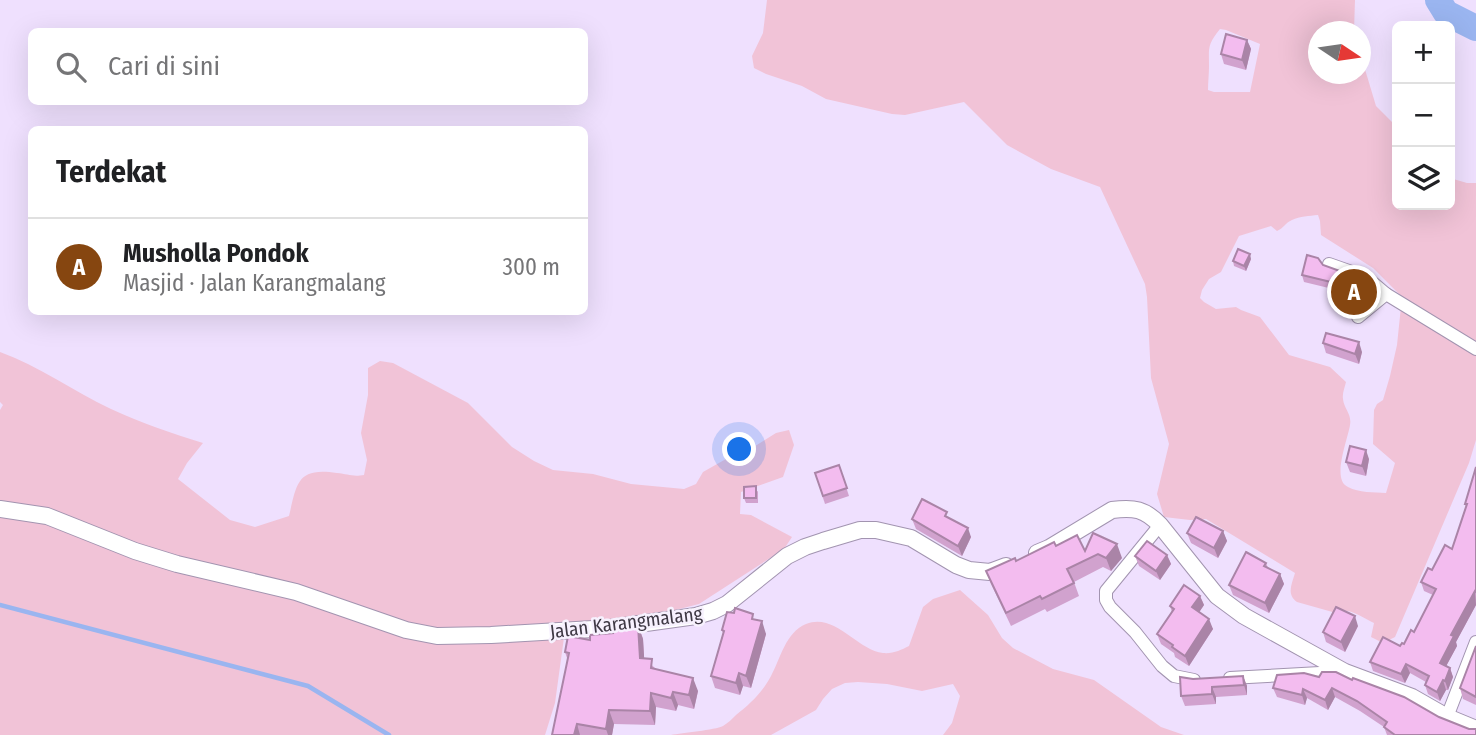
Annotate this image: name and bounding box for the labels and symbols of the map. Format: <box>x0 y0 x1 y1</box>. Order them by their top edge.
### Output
north arrow <box>1308 21 1371 84</box>
pin: A <box>1331 266 1377 318</box>
your location <box>722 432 756 466</box>
street label: Jalan Karangmalang <box>549 602 704 643</box>

